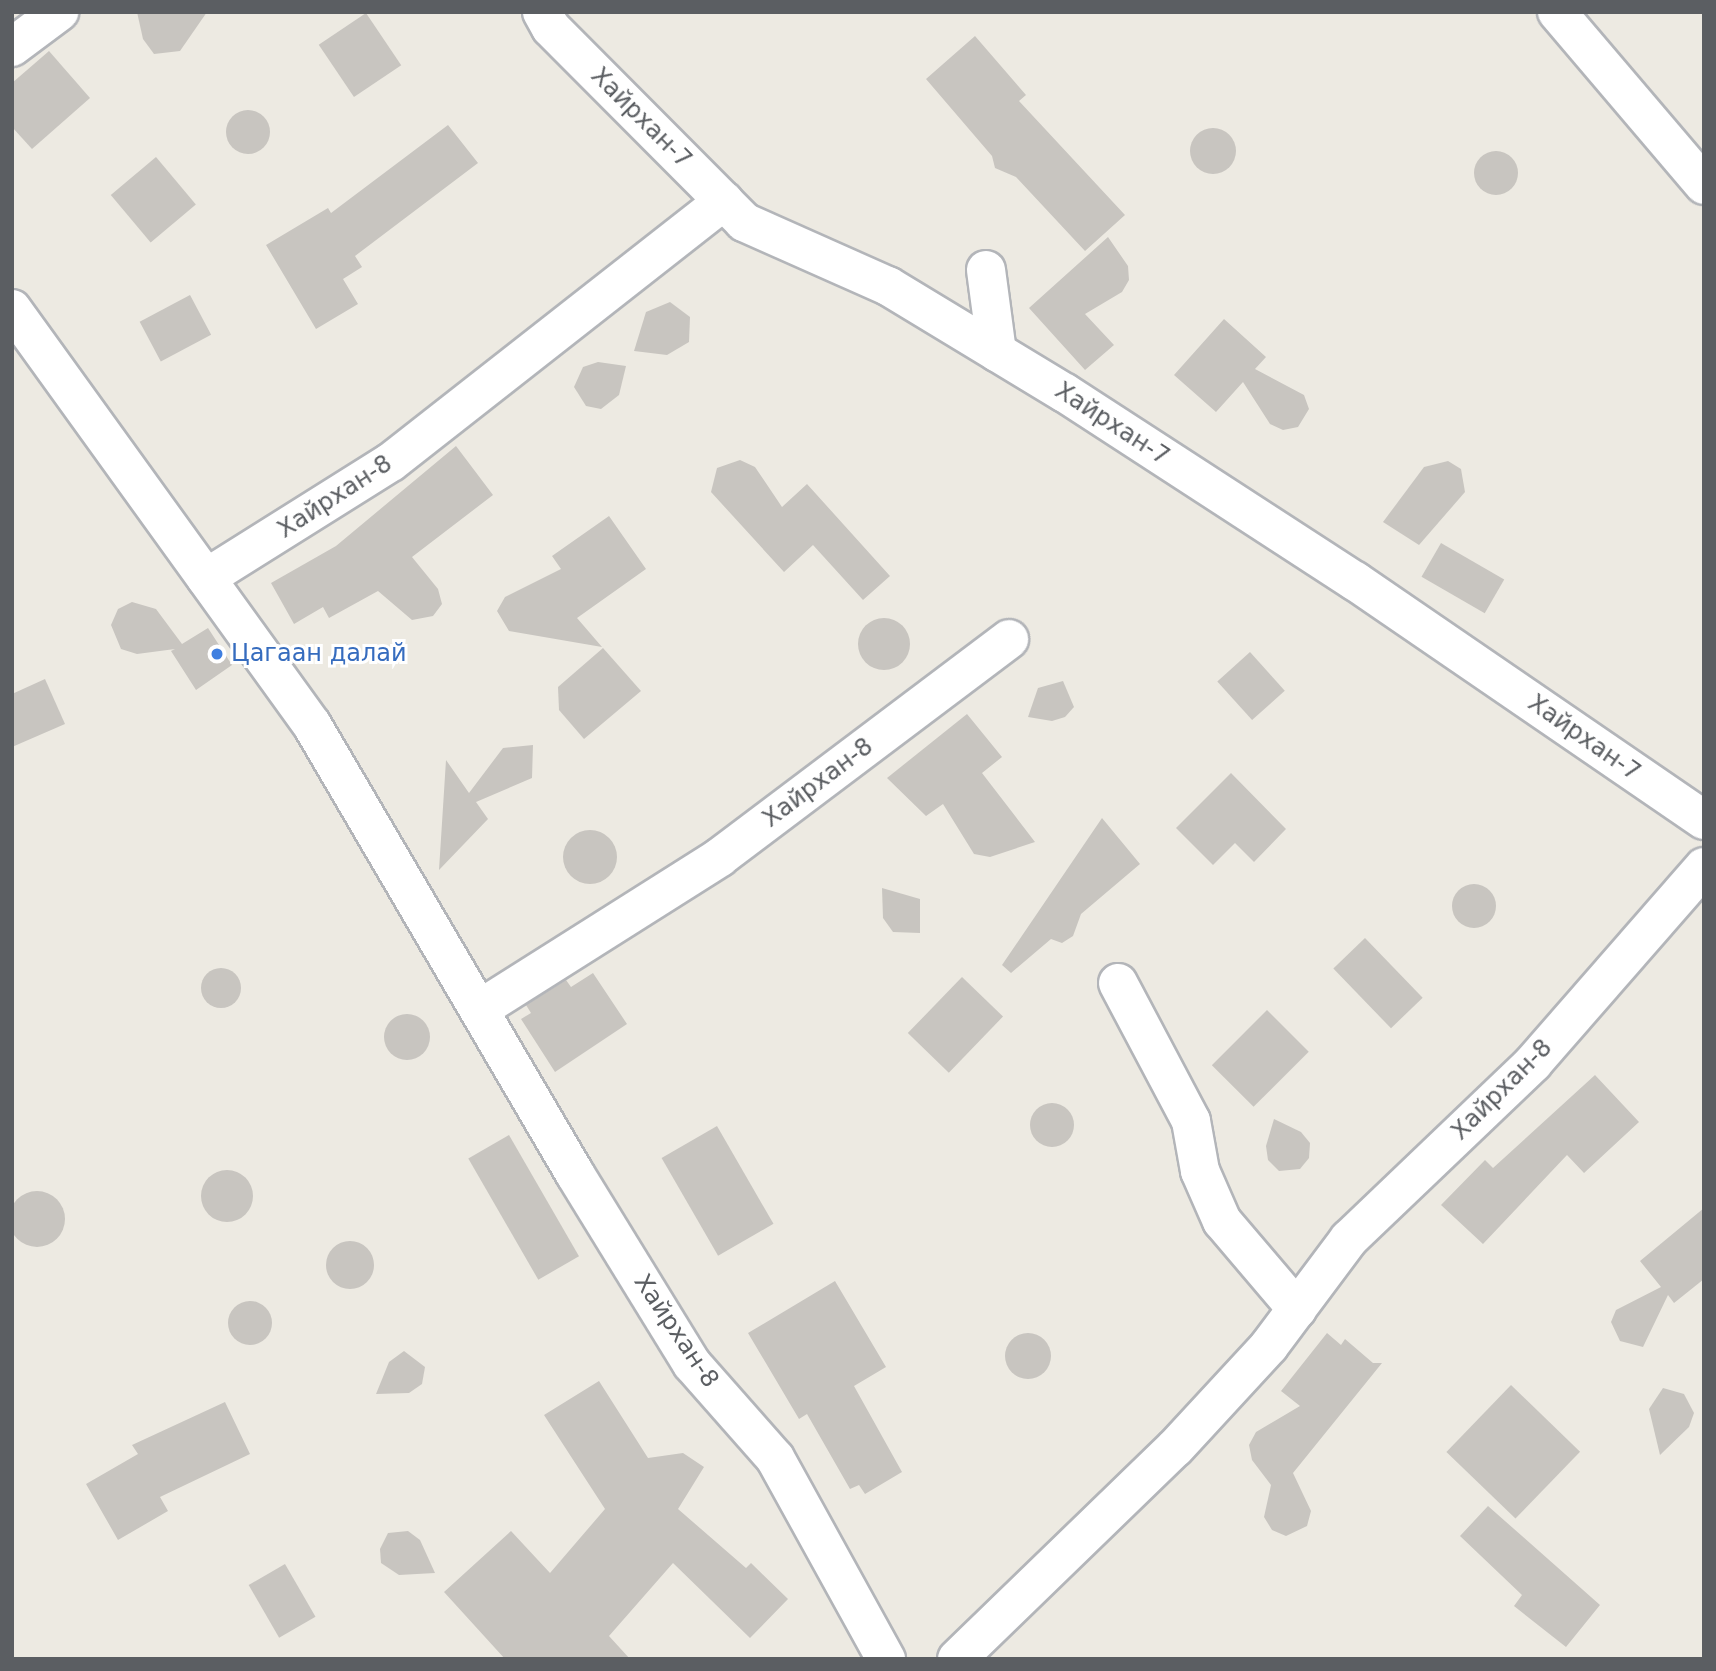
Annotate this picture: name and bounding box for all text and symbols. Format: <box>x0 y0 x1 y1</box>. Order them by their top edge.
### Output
street label: Хайрхан-7 <box>585 62 697 174</box>
street label: Хайрхан-7 <box>1049 376 1175 472</box>
street label: Хайрхан-8 <box>272 449 398 545</box>
place label: Цагаан далай <box>231 640 407 668</box>
marker: Цагаан далай <box>209 646 225 662</box>
street label: Хайрхан-7 <box>1522 689 1646 787</box>
street label: Хайрхан-8 <box>757 732 879 834</box>
street label: Хайрхан-8 <box>1446 1034 1558 1146</box>
street label: Хайрхан-8 <box>628 1269 724 1393</box>

